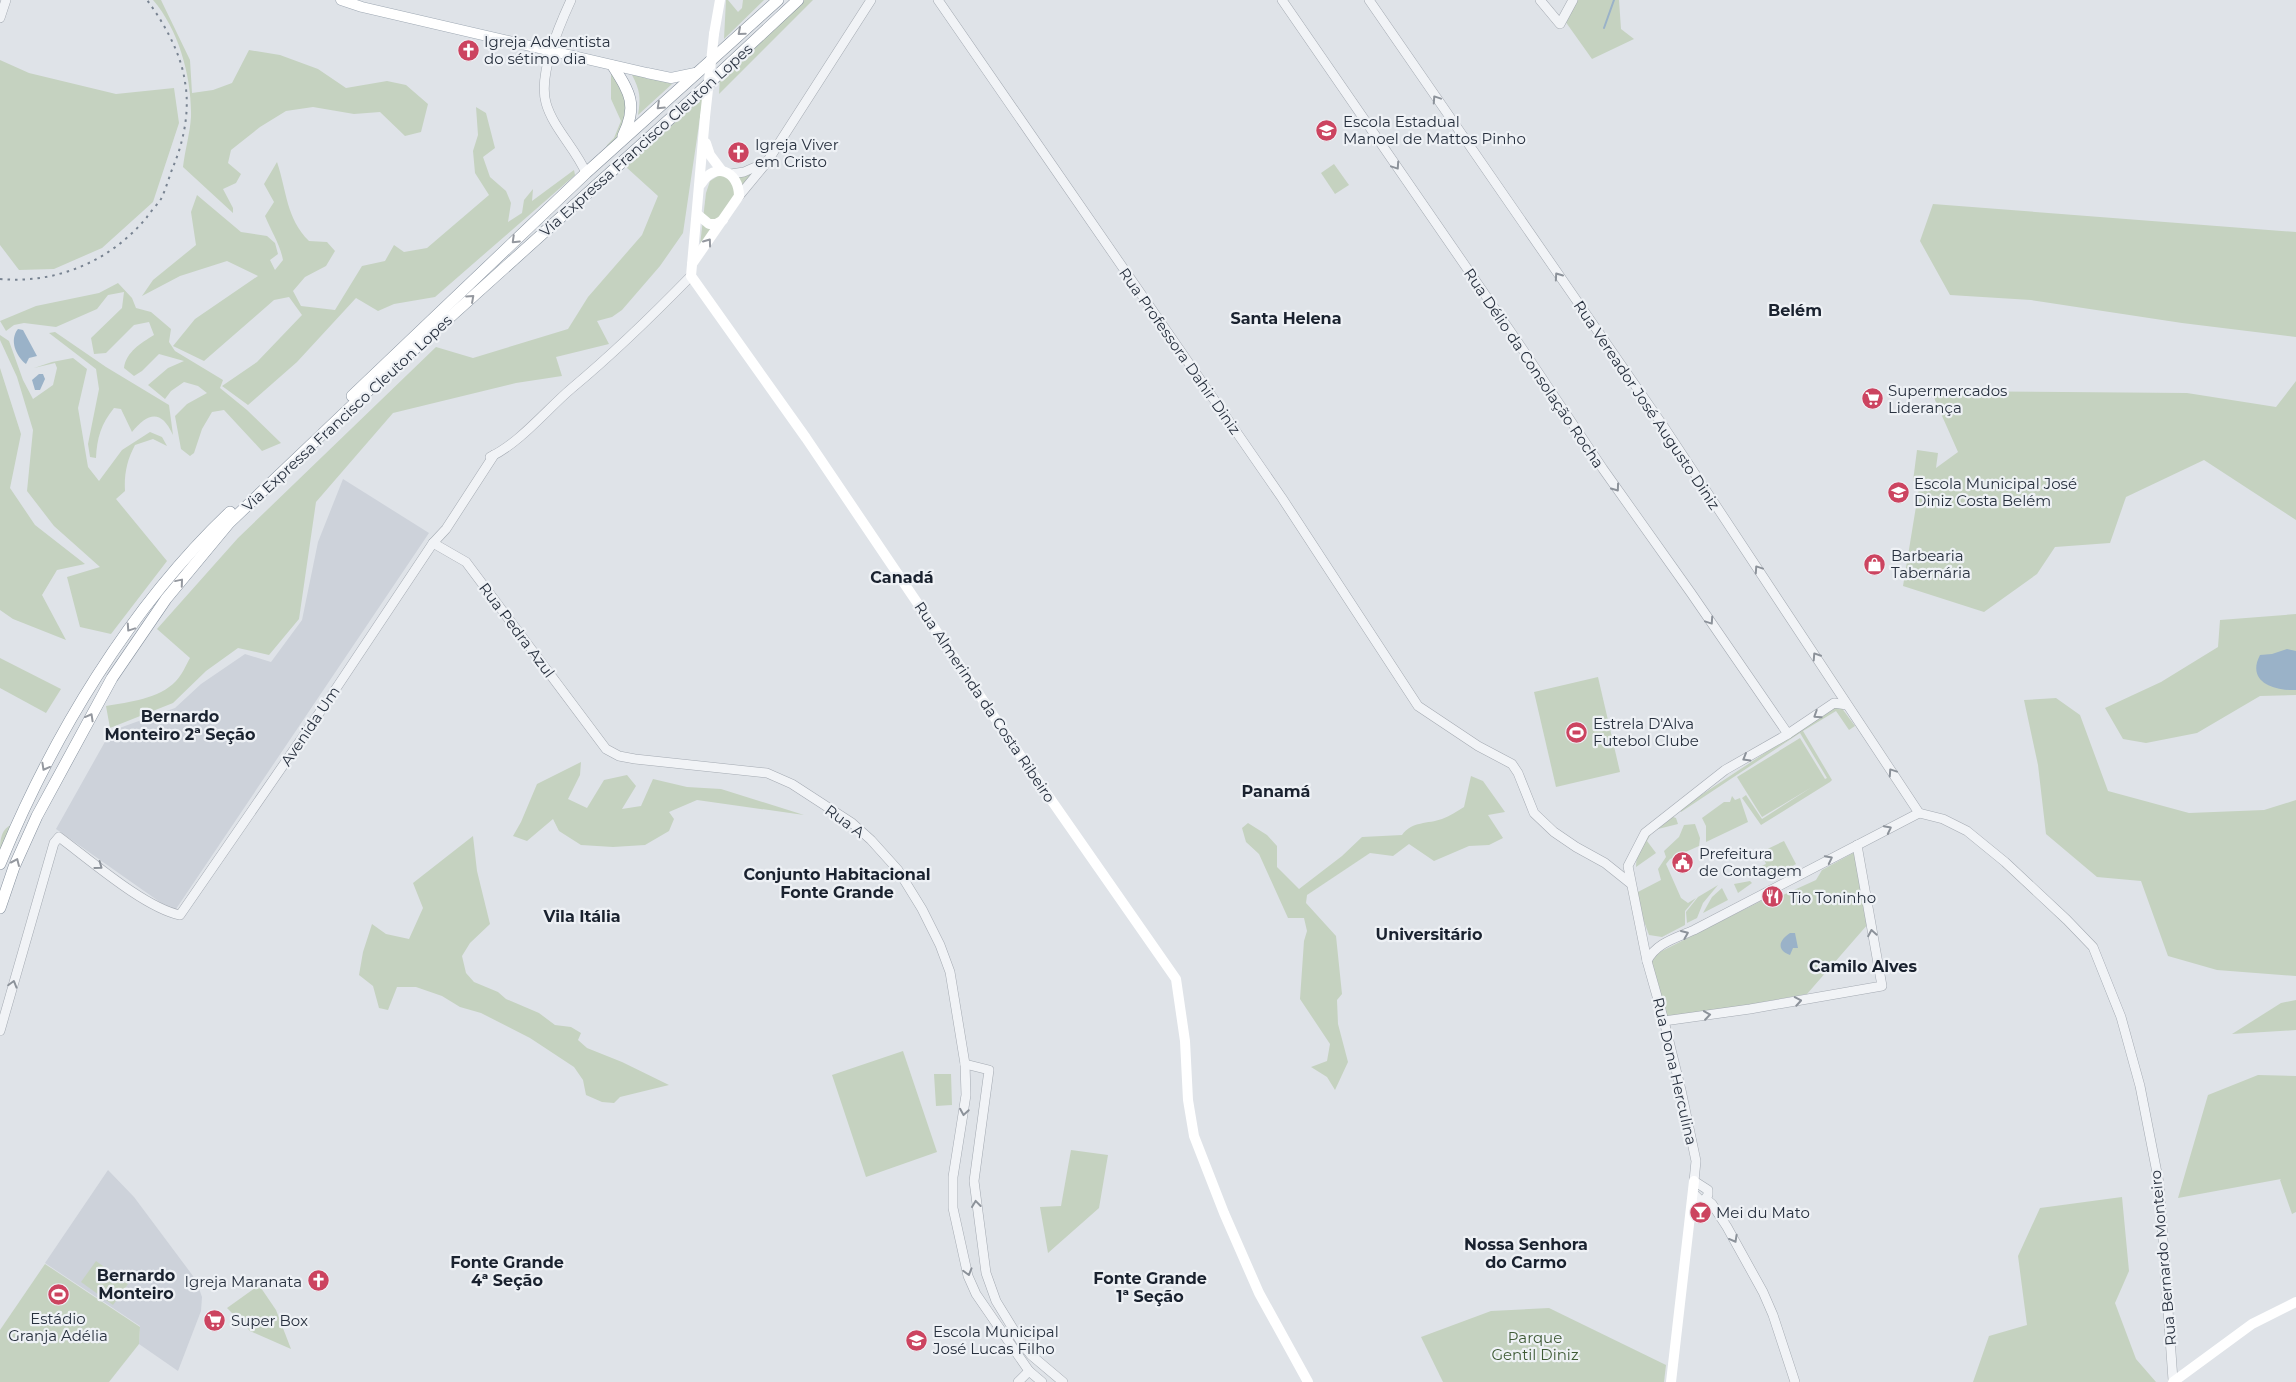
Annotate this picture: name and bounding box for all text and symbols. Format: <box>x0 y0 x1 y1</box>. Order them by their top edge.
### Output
one-way arrow <box>738 26 747 35</box>
place label: Igreja Adventista do sétimo dia <box>484 32 611 68</box>
church icon: Igreja Adventista do sétimo dia <box>456 38 480 62</box>
street label: Via Expressa Francisco Cleuton Lopes <box>536 39 756 241</box>
one-way arrow <box>1433 95 1442 104</box>
one-way arrow <box>656 100 665 109</box>
place label: Escola Estadual Manoel de Mattos Pinho <box>1343 112 1526 148</box>
school or university icon: Escola Estadual Manoel de Mattos Pinho <box>1315 118 1339 142</box>
place label: Igreja Viver em Cristo <box>755 135 839 171</box>
church icon: Igreja Viver em Cristo <box>727 141 751 165</box>
one-way arrow <box>1390 161 1399 170</box>
one-way arrow <box>512 234 521 243</box>
one-way arrow <box>702 238 711 248</box>
street label: Rua Professora Dahir Diniz <box>1115 264 1245 438</box>
street label: Rua Délio da Consolação Rocha <box>1460 264 1608 472</box>
one-way arrow <box>1555 272 1564 281</box>
one-way arrow <box>466 295 475 304</box>
street label: Rua Vereador José Augusto Diniz <box>1570 297 1725 514</box>
district label: Belém <box>1768 301 1822 320</box>
district label: Santa Helena <box>1230 309 1342 328</box>
street label: Via Expressa Francisco Cleuton Lopes <box>238 311 456 515</box>
place label: Supermercados Liderança <box>1888 381 2007 417</box>
supermarket icon: Supermercados Liderança <box>1860 387 1884 411</box>
place label: Escola Municipal José Diniz Costa Belém <box>1914 474 2077 510</box>
school or university icon: Escola Municipal José Diniz Costa Belém <box>1886 480 1910 504</box>
one-way arrow <box>1610 482 1619 492</box>
place label: Barbearia Tabernária <box>1891 546 1971 582</box>
shop icon: Barbearia Tabernária <box>1863 552 1887 576</box>
one-way arrow <box>1755 565 1764 575</box>
district label: Canadá <box>870 568 934 587</box>
one-way arrow <box>175 579 183 588</box>
street label: Rua Pedra Azul <box>475 579 559 681</box>
street label: Rua Almerinda da Costa Ribeiro <box>910 598 1060 806</box>
one-way arrow <box>1704 615 1713 625</box>
one-way arrow <box>127 623 136 632</box>
one-way arrow <box>1812 653 1822 662</box>
street label: Avenida Um <box>276 682 344 770</box>
district label: Bernardo Monteiro 2ª Seção <box>105 707 255 745</box>
one-way arrow <box>1813 709 1822 718</box>
one-way arrow <box>84 713 94 722</box>
place label: Estrela D'Alva Futebol Clube <box>1593 714 1699 750</box>
sports icon: Estrela D'Alva Futebol Clube <box>1565 720 1589 744</box>
one-way arrow <box>1742 752 1751 762</box>
one-way arrow <box>41 762 51 771</box>
one-way arrow <box>1889 768 1898 778</box>
district label: Panamá <box>1242 782 1310 801</box>
street label: Rua A <box>821 800 869 842</box>
one-way arrow <box>1883 825 1892 835</box>
place label: Prefeitura de Contagem <box>1699 844 1802 880</box>
public building icon: Prefeitura de Contagem <box>1671 850 1695 874</box>
one-way arrow <box>1824 855 1833 865</box>
one-way arrow <box>10 858 21 867</box>
one-way arrow <box>93 860 102 869</box>
district label: Conjunto Habitacional Fonte Grande <box>743 865 931 902</box>
restaurant icon: Tio Toninho <box>1761 885 1785 909</box>
place label: Tio Toninho <box>1789 888 1876 907</box>
district label: Vila Itália <box>542 907 621 926</box>
district label: Universitário <box>1376 925 1482 944</box>
one-way arrow <box>1868 928 1878 937</box>
one-way arrow <box>1680 929 1689 940</box>
district label: Camilo Alves <box>1809 957 1917 976</box>
one-way arrow <box>7 980 17 988</box>
street label: Rua Dona Herculina <box>1649 995 1701 1147</box>
one-way arrow <box>1793 996 1802 1006</box>
one-way arrow <box>1703 1010 1711 1021</box>
one-way arrow <box>959 1108 969 1117</box>
street label: Rua Bernardo Monteiro <box>2146 1169 2180 1347</box>
one-way arrow <box>971 1199 982 1207</box>
bar icon: Mei du Mato <box>1688 1200 1712 1224</box>
place label: Mei du Mato <box>1716 1203 1810 1222</box>
one-way arrow <box>1728 1233 1738 1242</box>
district label: Nossa Senhora do Carmo <box>1464 1235 1588 1272</box>
district label: Fonte Grande 4ª Seção <box>450 1253 564 1291</box>
district label: Bernardo Monteiro <box>97 1266 175 1303</box>
one-way arrow <box>963 1268 973 1276</box>
church icon: Igreja Maranata <box>306 1269 330 1293</box>
district label: Fonte Grande 1ª Seção <box>1093 1269 1207 1307</box>
place label: Igreja Maranata <box>184 1272 302 1291</box>
sports icon: Estádio Granja Adélia <box>46 1283 70 1307</box>
supermarket icon: Super Box <box>203 1308 227 1332</box>
place label: Estádio Granja Adélia <box>8 1309 108 1345</box>
place label: Super Box <box>231 1311 308 1330</box>
place label: Escola Municipal José Lucas Filho <box>932 1322 1059 1358</box>
school or university icon: Escola Municipal José Lucas Filho <box>905 1328 929 1352</box>
park label: Parque Gentil Diniz <box>1491 1328 1579 1364</box>

